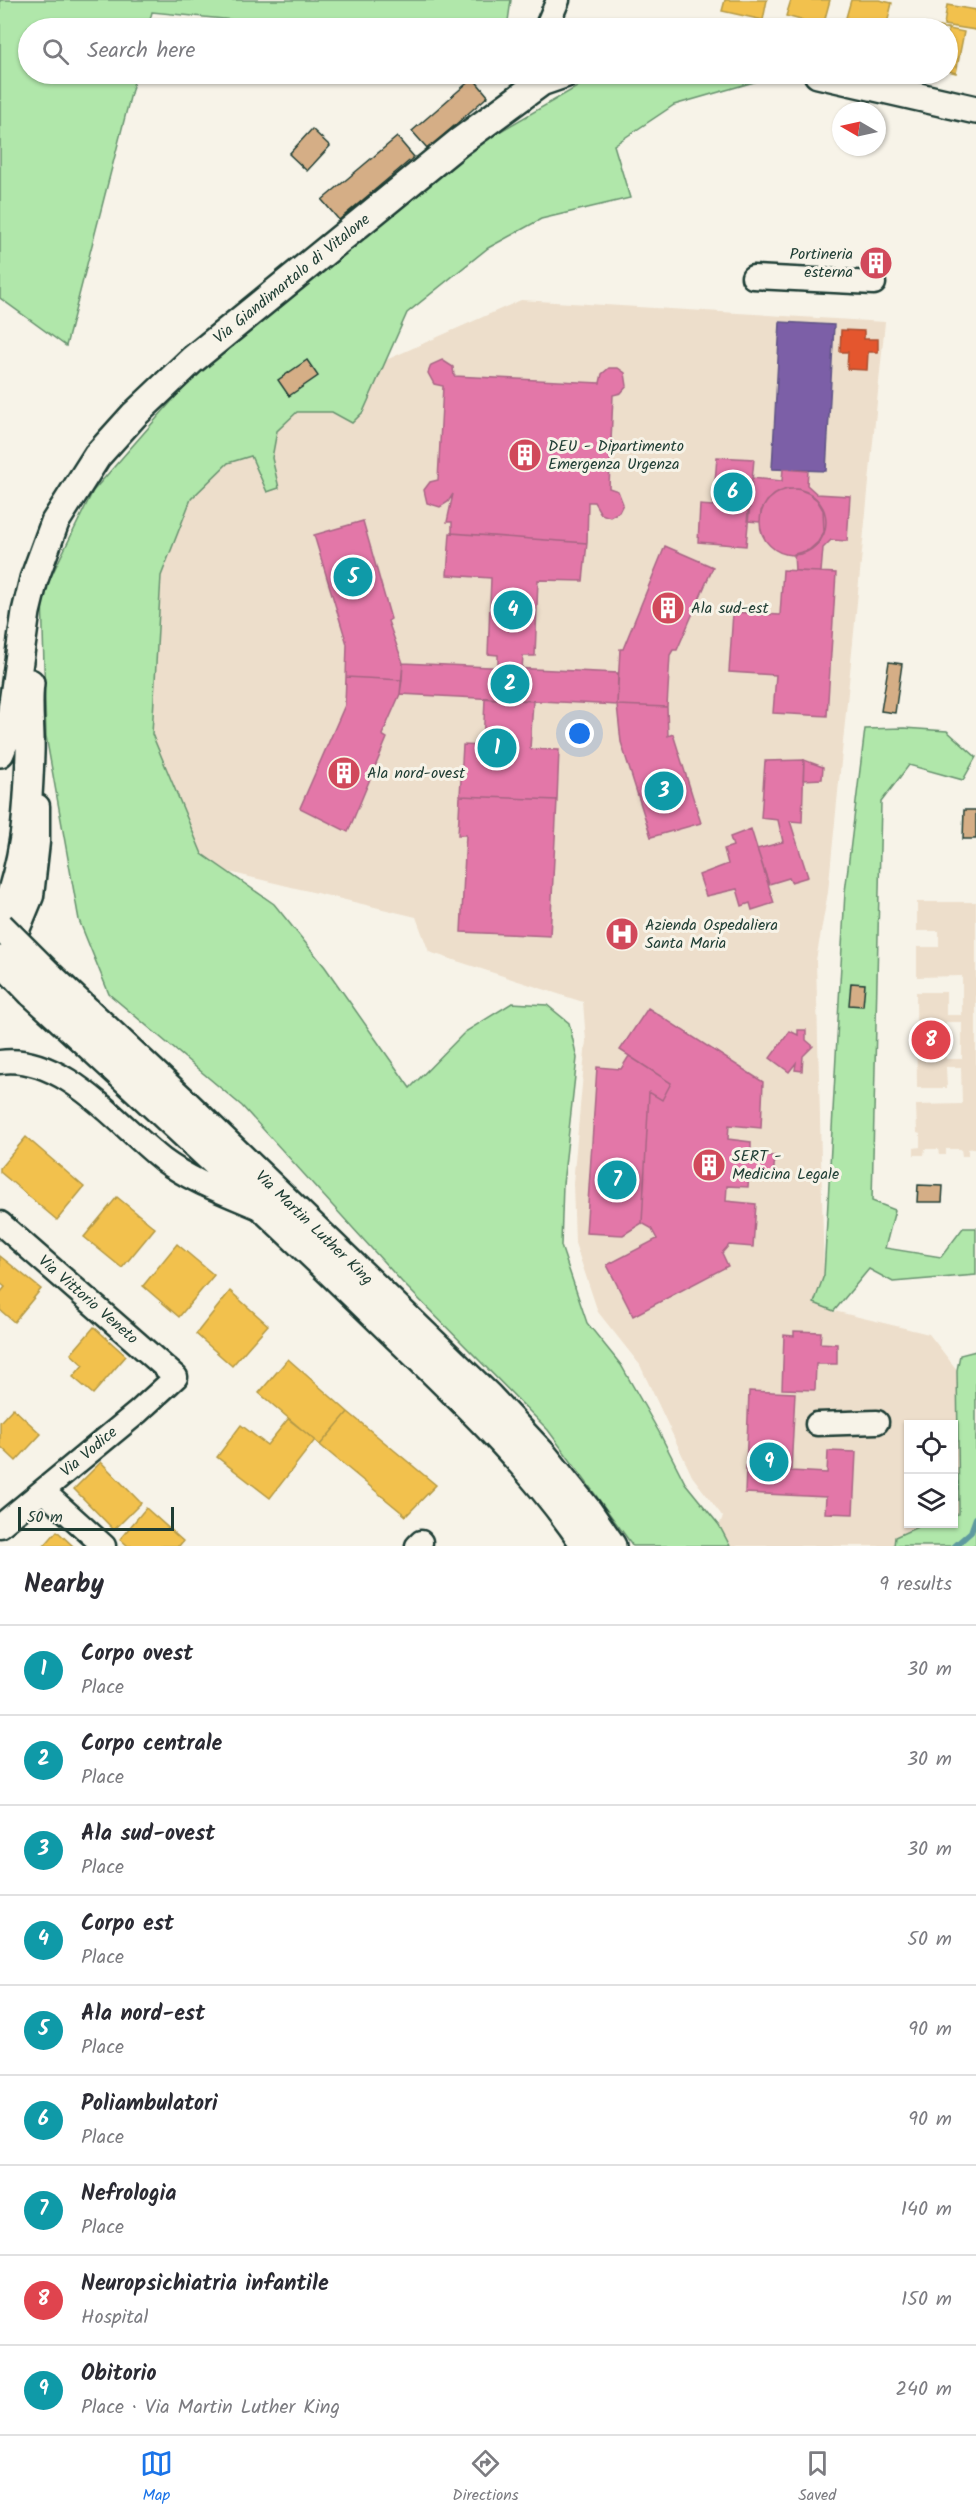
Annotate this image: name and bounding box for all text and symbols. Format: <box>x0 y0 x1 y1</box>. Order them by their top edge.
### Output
search box <box>18 18 958 84</box>
text: Search here <box>87 34 195 69</box>
icon: search <box>39 35 72 68</box>
north arrow <box>832 102 886 156</box>
street label: Via Giandimartalo di Vitalone <box>208 208 376 350</box>
place label: Portineria esterna <box>789 242 853 285</box>
building icon: Portineria esterna <box>858 245 894 281</box>
place label: DEU - Dipartimento Emergenza Urgenza <box>548 434 684 477</box>
building icon: DEU - Dipartimento Emergenza Urgenza <box>507 437 543 473</box>
pin: 6 <box>714 470 752 514</box>
pin: 5 <box>334 554 372 600</box>
pin: 4 <box>494 588 532 632</box>
building icon: Ala sud-est <box>650 590 686 626</box>
place label: Ala sud-est <box>691 596 769 621</box>
pin: 2 <box>490 662 530 706</box>
your location <box>565 719 594 748</box>
pin: 1 <box>478 726 516 771</box>
building icon: Ala nord-ovest <box>326 755 362 791</box>
place label: Ala nord-ovest <box>367 761 466 786</box>
pin: 3 <box>644 768 684 814</box>
place label: Azienda Ospedaliera Santa Maria <box>645 913 778 956</box>
hospital icon: Azienda Ospedaliera Santa Maria <box>604 916 640 952</box>
pin: 8 <box>912 1018 950 1062</box>
place label: SERT - Medicina Legale <box>732 1144 839 1187</box>
building icon: SERT - Medicina Legale <box>691 1147 727 1183</box>
pin: 7 <box>598 1158 636 1202</box>
street label: Via Martin Luther King <box>249 1165 379 1291</box>
street label: Via Vittorio Veneto <box>32 1249 144 1351</box>
map controls <box>904 1420 958 1528</box>
button: locate <box>904 1420 958 1474</box>
street label: Via Vodice <box>55 1421 123 1483</box>
pin: 9 <box>750 1440 788 1484</box>
button: layers <box>904 1474 958 1528</box>
scale bar <box>18 1504 174 1532</box>
text: 50 m <box>27 1505 63 1530</box>
text: Nearby <box>24 1564 104 1606</box>
text: 9 results <box>879 1569 952 1601</box>
text: Corpo ovest <box>81 1637 193 1672</box>
text: 1 <box>40 1654 47 1686</box>
text: 30 m <box>907 1654 952 1686</box>
text: Place <box>81 1672 124 1704</box>
text: Corpo centrale <box>81 1727 222 1762</box>
text: 2 <box>38 1744 49 1776</box>
text: 30 m <box>907 1744 952 1776</box>
text: Place <box>81 1762 124 1794</box>
text: Ala sud-ovest <box>81 1817 215 1852</box>
text: 3 <box>38 1834 49 1866</box>
text: 30 m <box>907 1834 952 1866</box>
text: Place <box>81 1852 124 1884</box>
text: Corpo est <box>81 1907 174 1942</box>
text: 4 <box>38 1924 49 1956</box>
text: 50 m <box>907 1924 952 1956</box>
text: Place <box>81 1942 124 1974</box>
text: Ala nord-est <box>81 1997 205 2032</box>
text: 5 <box>38 2014 49 2046</box>
text: 90 m <box>908 2014 952 2046</box>
text: Place <box>81 2032 124 2064</box>
text: Poliambulatori <box>81 2087 218 2122</box>
text: 6 <box>38 2104 49 2136</box>
text: 90 m <box>908 2104 952 2136</box>
text: Place <box>81 2122 124 2154</box>
text: Nefrologia <box>81 2177 177 2212</box>
text: 7 <box>39 2194 48 2226</box>
text: 140 m <box>901 2194 952 2226</box>
text: Place <box>81 2212 124 2244</box>
text: Neuropsichiatria infantile <box>81 2267 329 2302</box>
text: 8 <box>38 2284 49 2316</box>
text: 150 m <box>901 2284 952 2316</box>
text: Hospital <box>81 2302 148 2334</box>
text: Obitorio <box>81 2357 156 2392</box>
text: 9 <box>38 2374 49 2406</box>
text: 240 m <box>895 2374 952 2406</box>
text: Place · Via Martin Luther King <box>81 2392 340 2424</box>
tab: Map <box>140 2447 173 2508</box>
tab: Directions <box>452 2447 519 2508</box>
tab: Saved <box>798 2447 836 2508</box>

